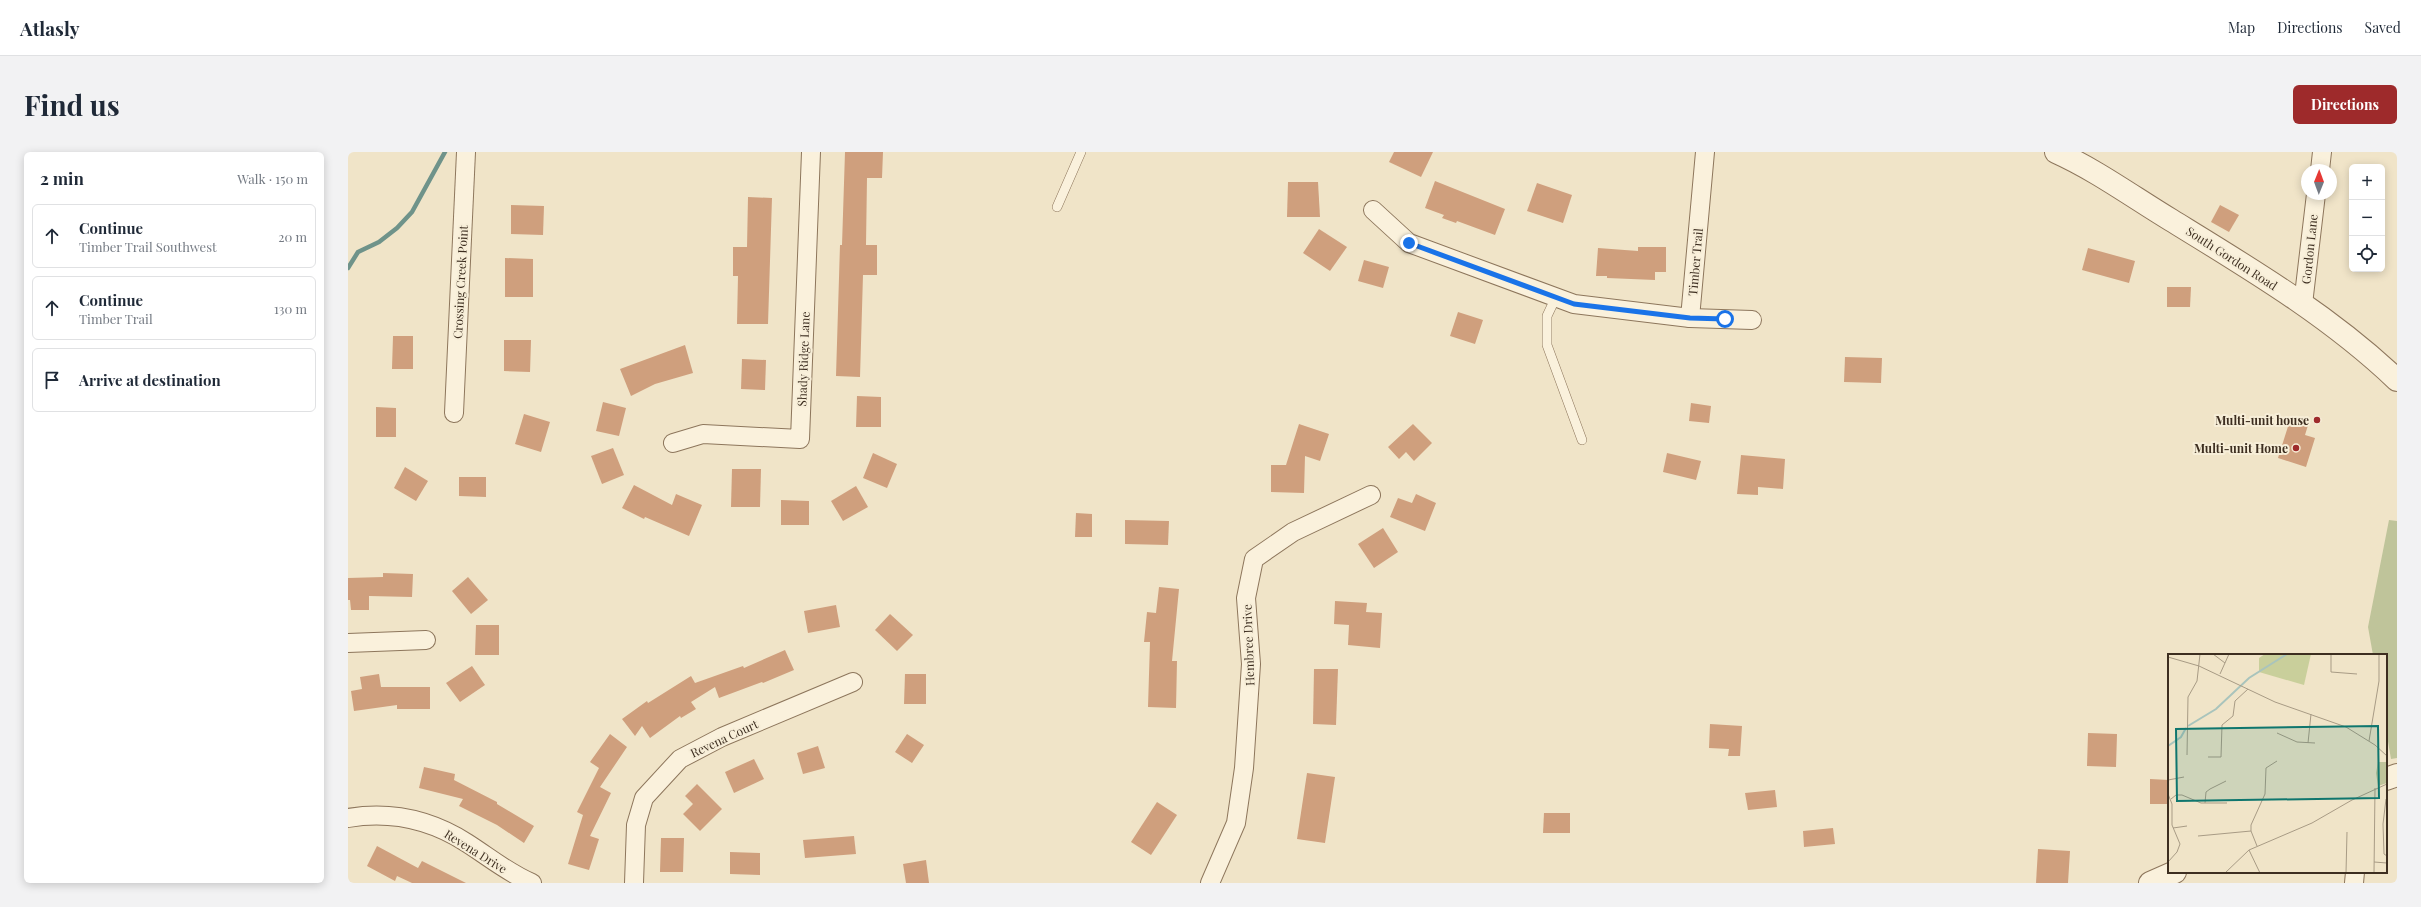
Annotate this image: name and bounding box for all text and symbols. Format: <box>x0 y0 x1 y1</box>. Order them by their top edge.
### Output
text: Atlasly <box>20 15 80 41</box>
text: Map <box>2228 18 2255 37</box>
text: Directions <box>2277 18 2343 37</box>
text: Saved <box>2365 18 2401 37</box>
button: Directions <box>2293 85 2397 124</box>
text: Find us <box>24 86 120 123</box>
north arrow <box>2301 164 2337 200</box>
map controls <box>2349 164 2385 272</box>
button: + <box>2349 164 2385 200</box>
text: 2 min <box>40 167 84 189</box>
text: Walk · 150 m <box>237 170 308 187</box>
button: − <box>2349 200 2385 236</box>
street label: Gordon Lane <box>2297 213 2321 285</box>
text: Continue <box>79 218 143 238</box>
street label: South Gordon Road <box>2183 223 2281 293</box>
street label: Crossing Creek Point <box>449 224 471 339</box>
icon: ahead <box>41 225 63 247</box>
street label: Timber Trail <box>1684 227 1706 297</box>
text: 20 m <box>278 228 307 245</box>
route end <box>1400 234 1418 252</box>
button: locate <box>2349 236 2385 272</box>
text: Timber Trail Southwest <box>79 238 217 255</box>
text: Continue <box>79 290 143 310</box>
icon: ahead <box>41 297 63 319</box>
text: 130 m <box>274 300 307 317</box>
text: Timber Trail <box>79 310 153 327</box>
route start <box>1716 310 1734 328</box>
street label: Shady Ridge Lane <box>793 311 813 407</box>
icon: arrive <box>41 369 63 391</box>
text: Arrive at destination <box>79 370 221 390</box>
place label: Multi-unit house <box>2215 412 2309 428</box>
marker: Multi-unit house <box>2312 415 2322 425</box>
place label: Multi-unit Home <box>2194 440 2288 456</box>
marker: Multi-unit Home <box>2291 443 2301 453</box>
street label: Hembree Drive <box>1239 604 1257 686</box>
inset map <box>2168 654 2387 873</box>
street label: Revena Court <box>688 715 761 761</box>
street label: Revena Drive <box>442 825 510 877</box>

